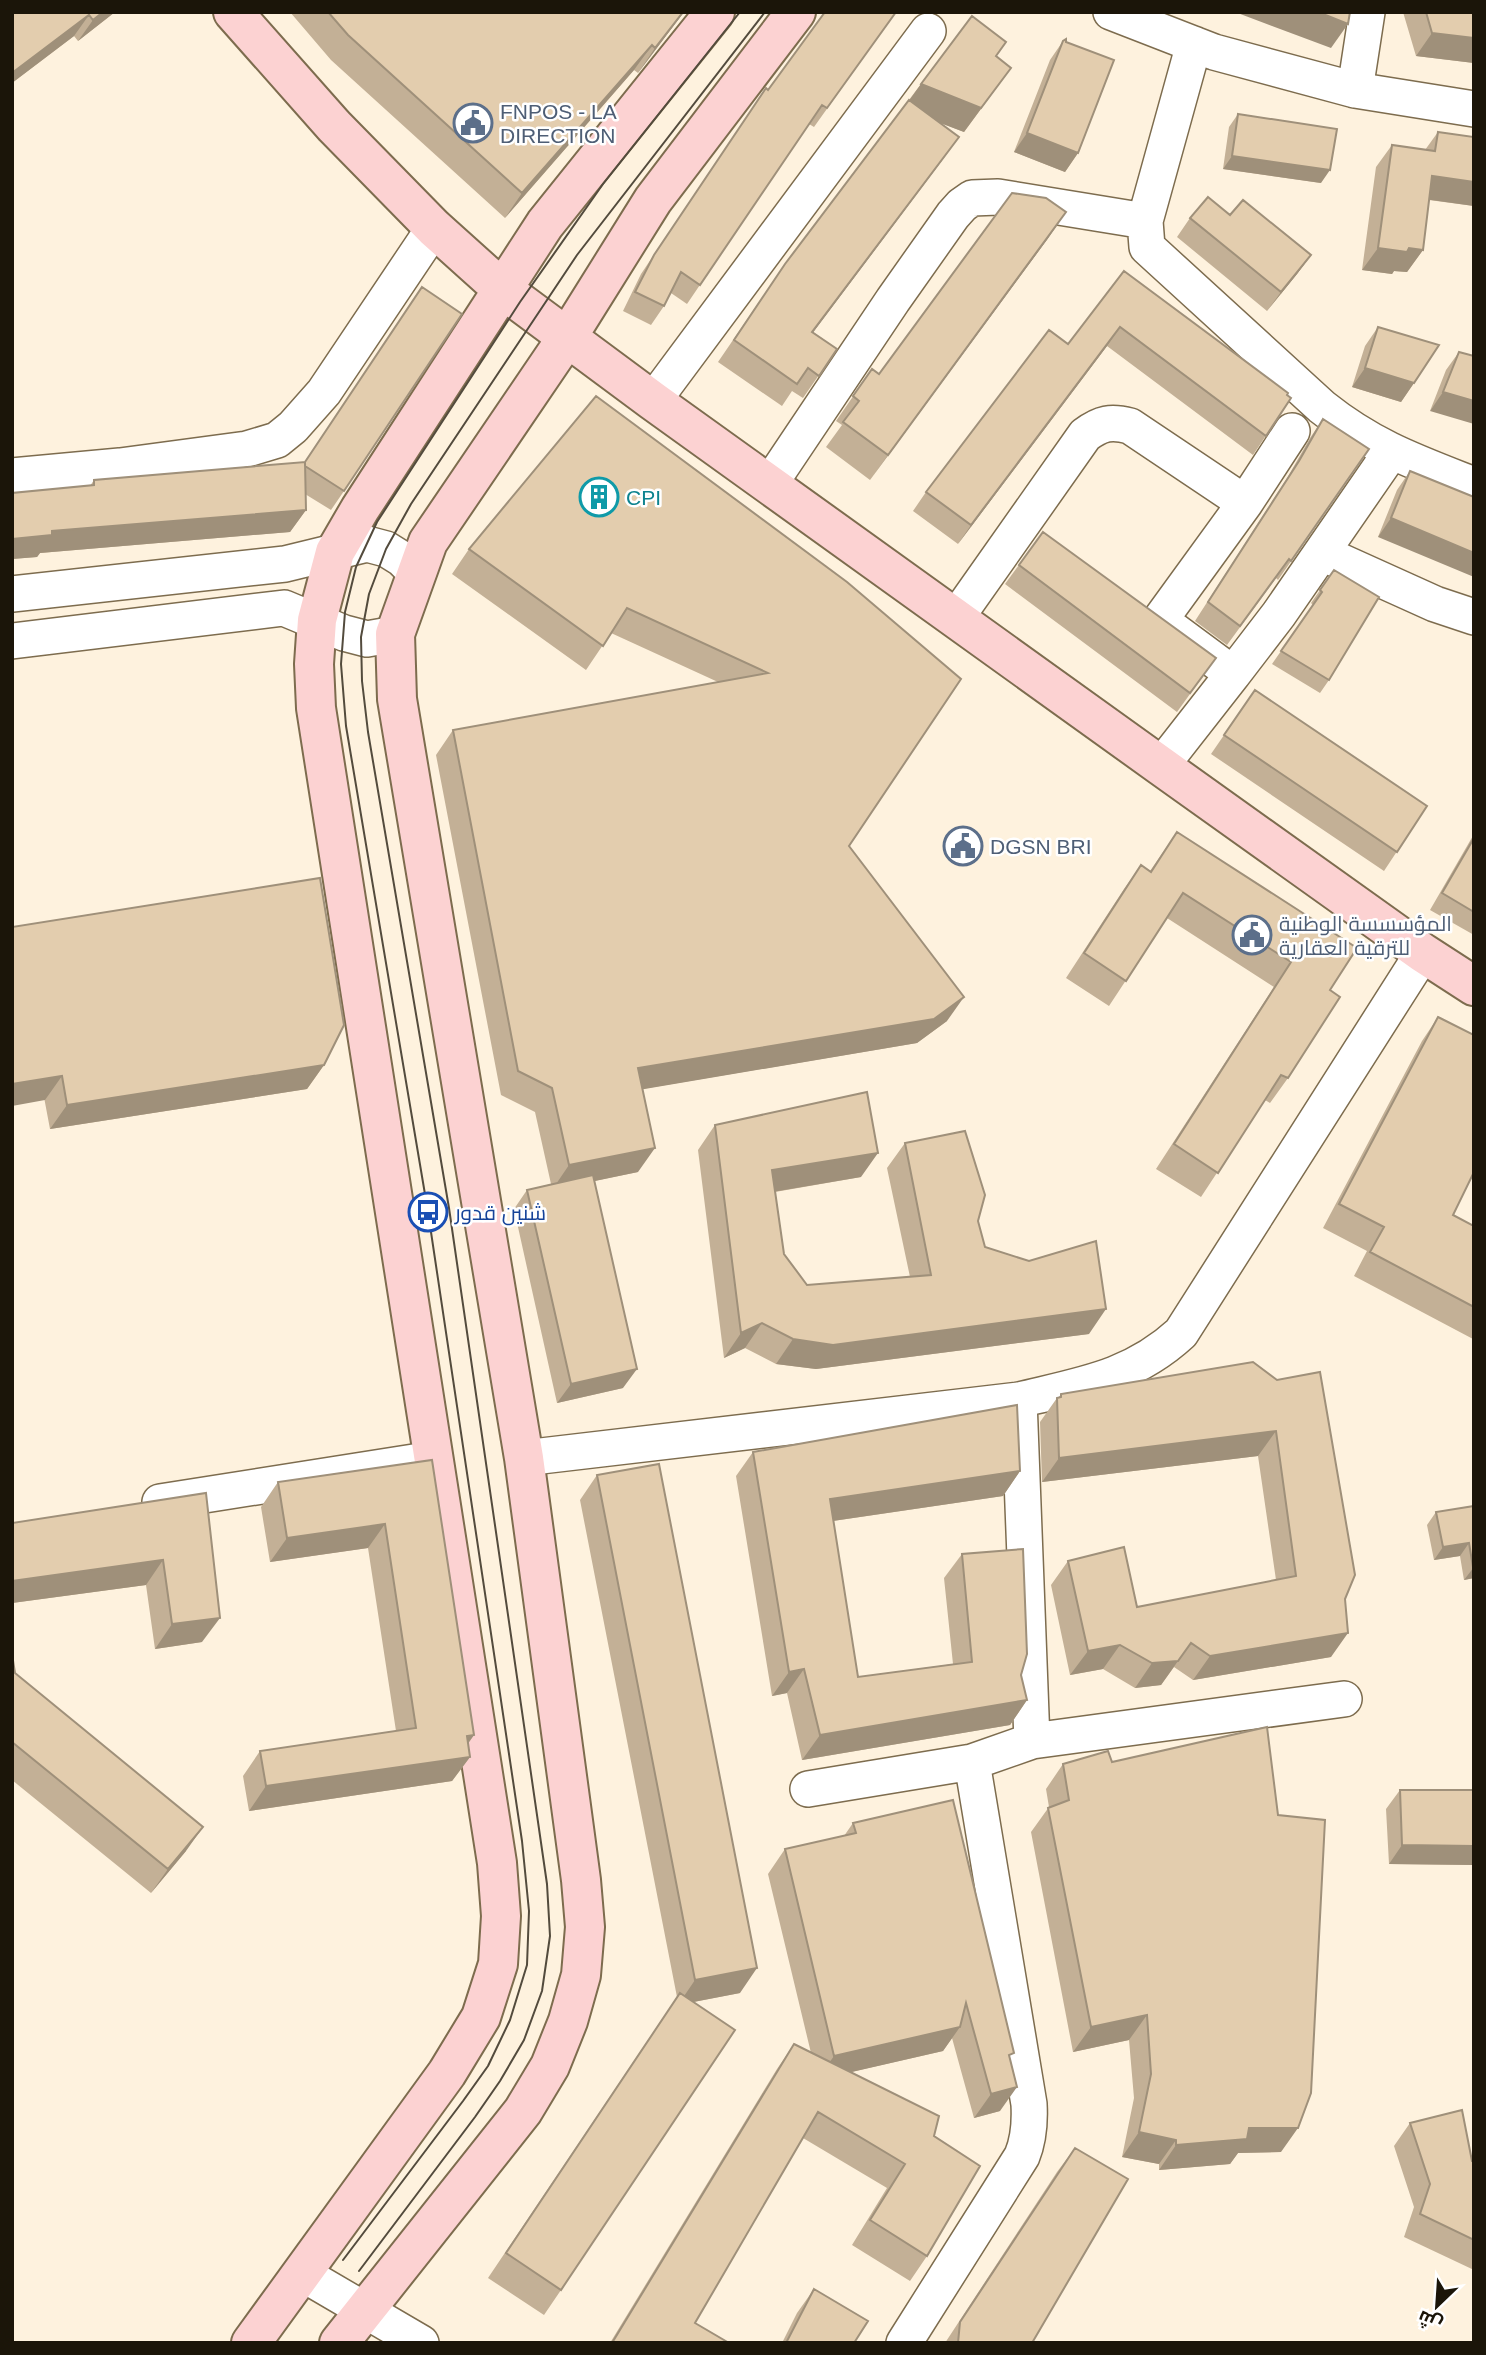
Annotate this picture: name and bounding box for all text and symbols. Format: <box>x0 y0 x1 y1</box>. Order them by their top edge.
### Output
place label: FNPOS - LA DIRECTION <box>500 100 617 147</box>
public building icon: FNPOS - LA DIRECTION <box>452 102 494 144</box>
building icon: CPI <box>578 476 620 518</box>
place label: CPI <box>626 486 661 509</box>
public building icon: DGSN BRI <box>942 825 984 867</box>
place label: DGSN BRI <box>990 835 1092 858</box>
place label: المؤسسسة الوطنية للترقية العقارية <box>1279 912 1452 960</box>
public building icon: المؤسسسة الوطنية للترقية العقارية <box>1231 914 1273 956</box>
bus stop icon: شنين قدور <box>407 1191 449 1233</box>
place label: شنين قدور <box>454 1201 546 1226</box>
north arrow <box>1402 2271 1472 2341</box>
text: ش <box>1415 2305 1446 2336</box>

